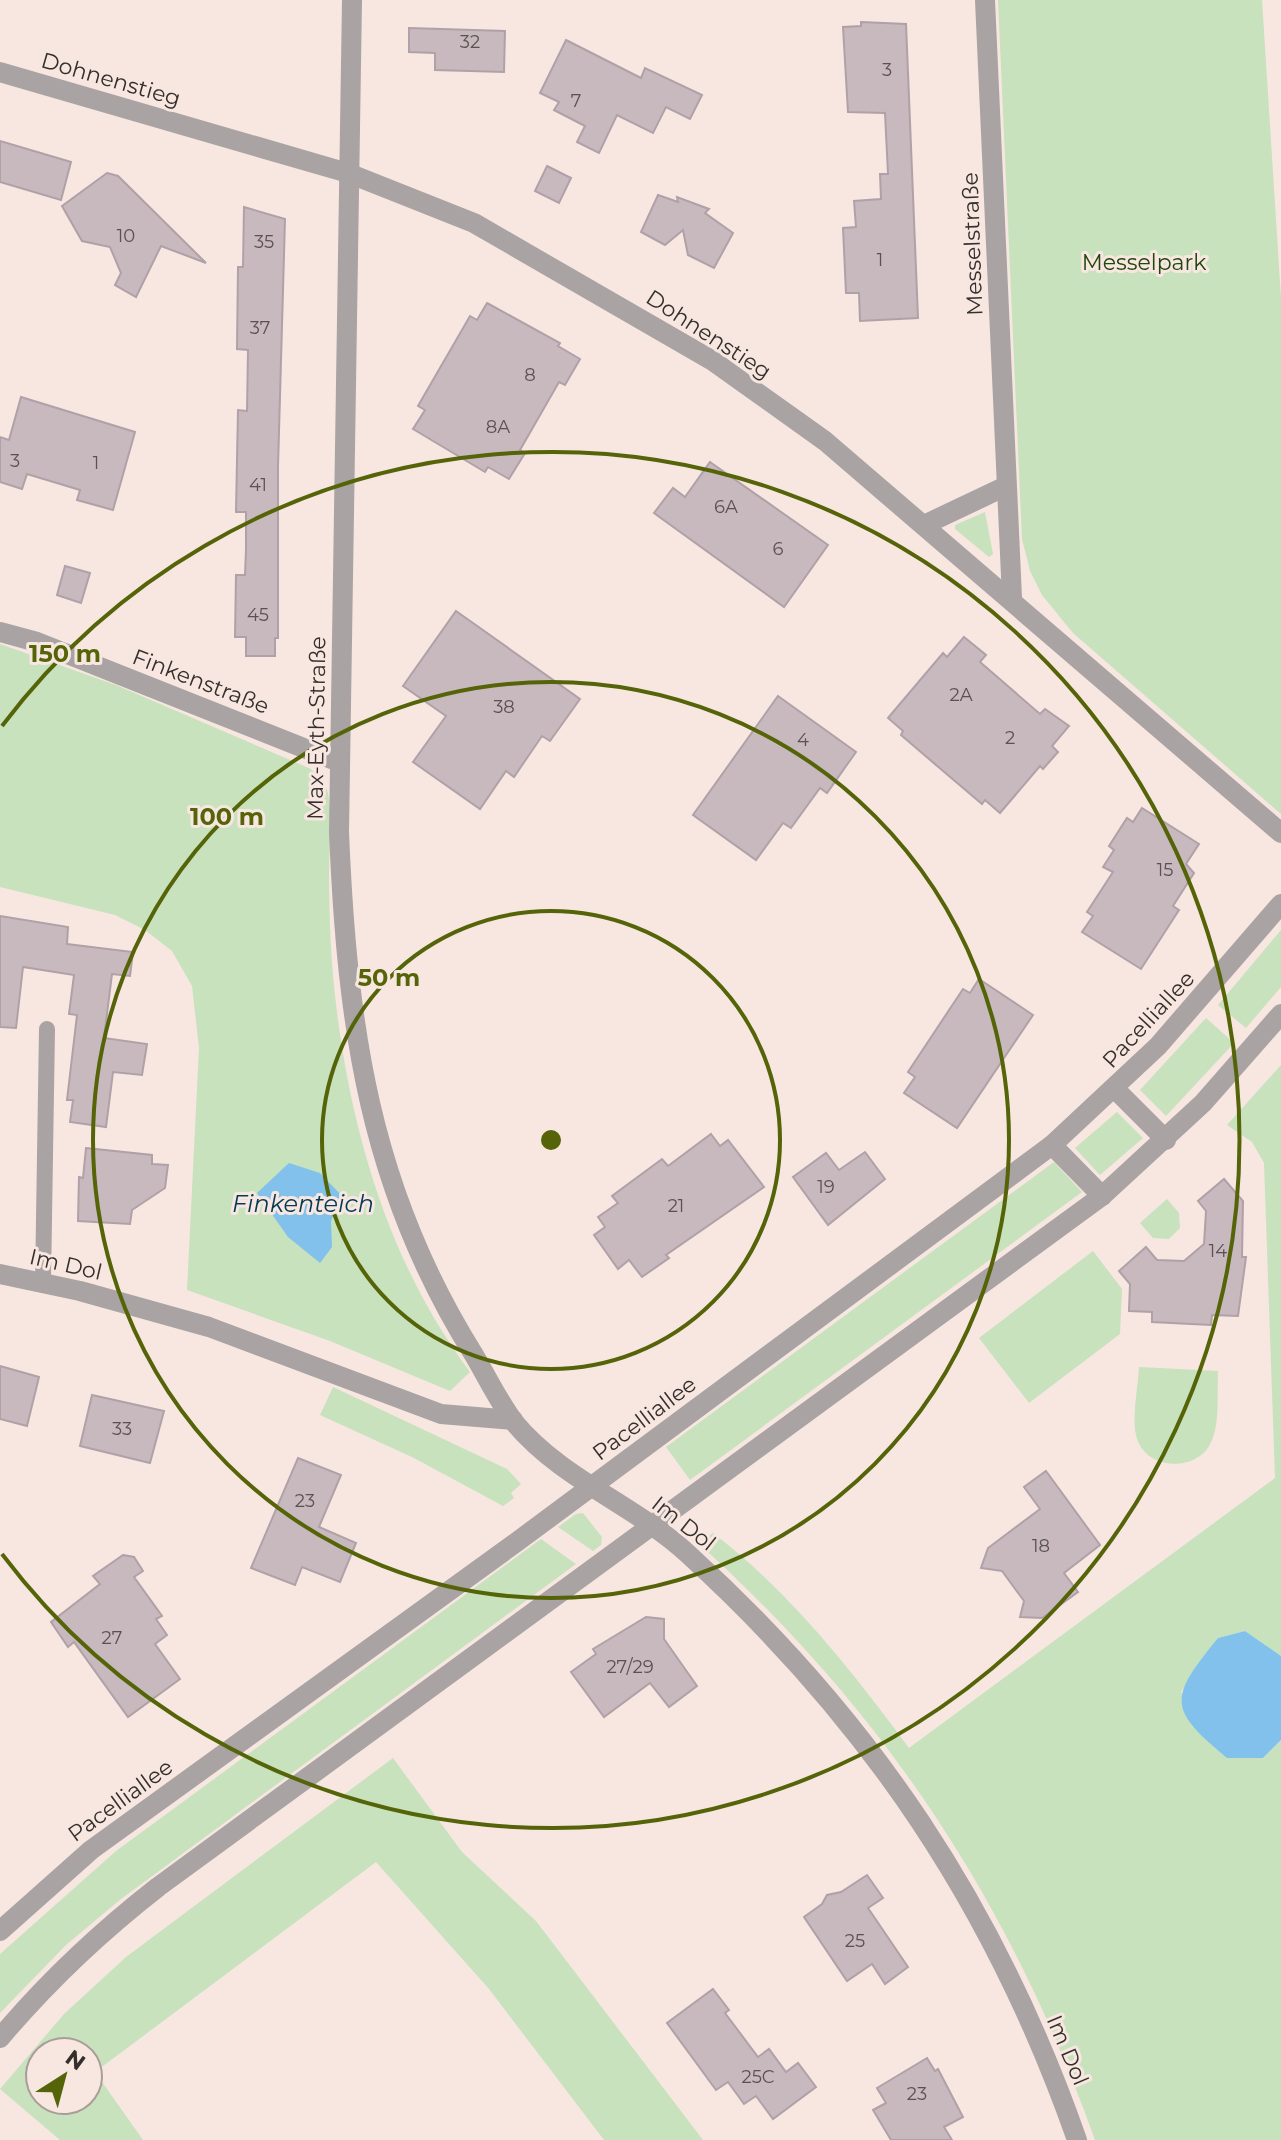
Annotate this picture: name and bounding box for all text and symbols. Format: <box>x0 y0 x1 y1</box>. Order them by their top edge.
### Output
house number: 32 <box>460 31 480 53</box>
street label: Dohnenstieg <box>38 47 184 112</box>
house number: 3 <box>882 59 892 81</box>
house number: 7 <box>571 90 581 112</box>
street label: Messelstraße <box>957 172 988 316</box>
house number: 10 <box>117 225 135 247</box>
house number: 35 <box>254 231 274 253</box>
house number: 1 <box>877 249 883 271</box>
park label: Messelpark <box>1082 249 1207 276</box>
street label: Dohnenstieg <box>641 284 776 385</box>
house number: 37 <box>250 317 270 339</box>
house number: 8 <box>524 364 536 386</box>
house number: 8A <box>486 416 510 438</box>
house number: 3 <box>10 450 20 472</box>
house number: 1 <box>93 452 99 474</box>
house number: 41 <box>249 474 267 496</box>
house number: 6A <box>714 496 738 518</box>
house number: 6 <box>773 538 784 560</box>
house number: 45 <box>247 604 269 626</box>
street label: Max-Eyth-Straße <box>301 636 332 820</box>
text: 150 m <box>29 639 101 668</box>
street label: Finkenstraße <box>129 643 273 720</box>
house number: 2A <box>949 684 973 706</box>
house number: 38 <box>493 696 515 718</box>
house number: 2 <box>1005 727 1015 749</box>
house number: 4 <box>797 729 809 751</box>
text: 100 m <box>190 802 264 831</box>
house number: 15 <box>1157 859 1173 881</box>
text: 50 m <box>358 963 420 992</box>
street label: Pacelliallee <box>1097 965 1200 1074</box>
centre of rings <box>537 1126 565 1154</box>
house number: 19 <box>817 1176 835 1198</box>
water label: Finkenteich <box>232 1189 374 1218</box>
house number: 21 <box>668 1195 684 1217</box>
house number: 14 <box>1209 1240 1227 1262</box>
street label: Im Dol <box>27 1243 105 1286</box>
street label: Pacelliallee <box>587 1371 702 1466</box>
house number: 33 <box>112 1418 132 1440</box>
house number: 23 <box>295 1490 315 1512</box>
street label: Im Dol <box>646 1490 721 1557</box>
house number: 18 <box>1032 1535 1050 1557</box>
house number: 27 <box>102 1627 122 1649</box>
house number: 27/29 <box>606 1656 654 1678</box>
street label: Pacelliallee <box>63 1753 178 1847</box>
house number: 25 <box>845 1930 865 1952</box>
street label: Im Dol <box>1041 2011 1094 2089</box>
north arrow <box>24 2036 104 2116</box>
text: N <box>60 2044 91 2076</box>
house number: 25C <box>741 2066 775 2088</box>
house number: 23 <box>907 2083 927 2105</box>

